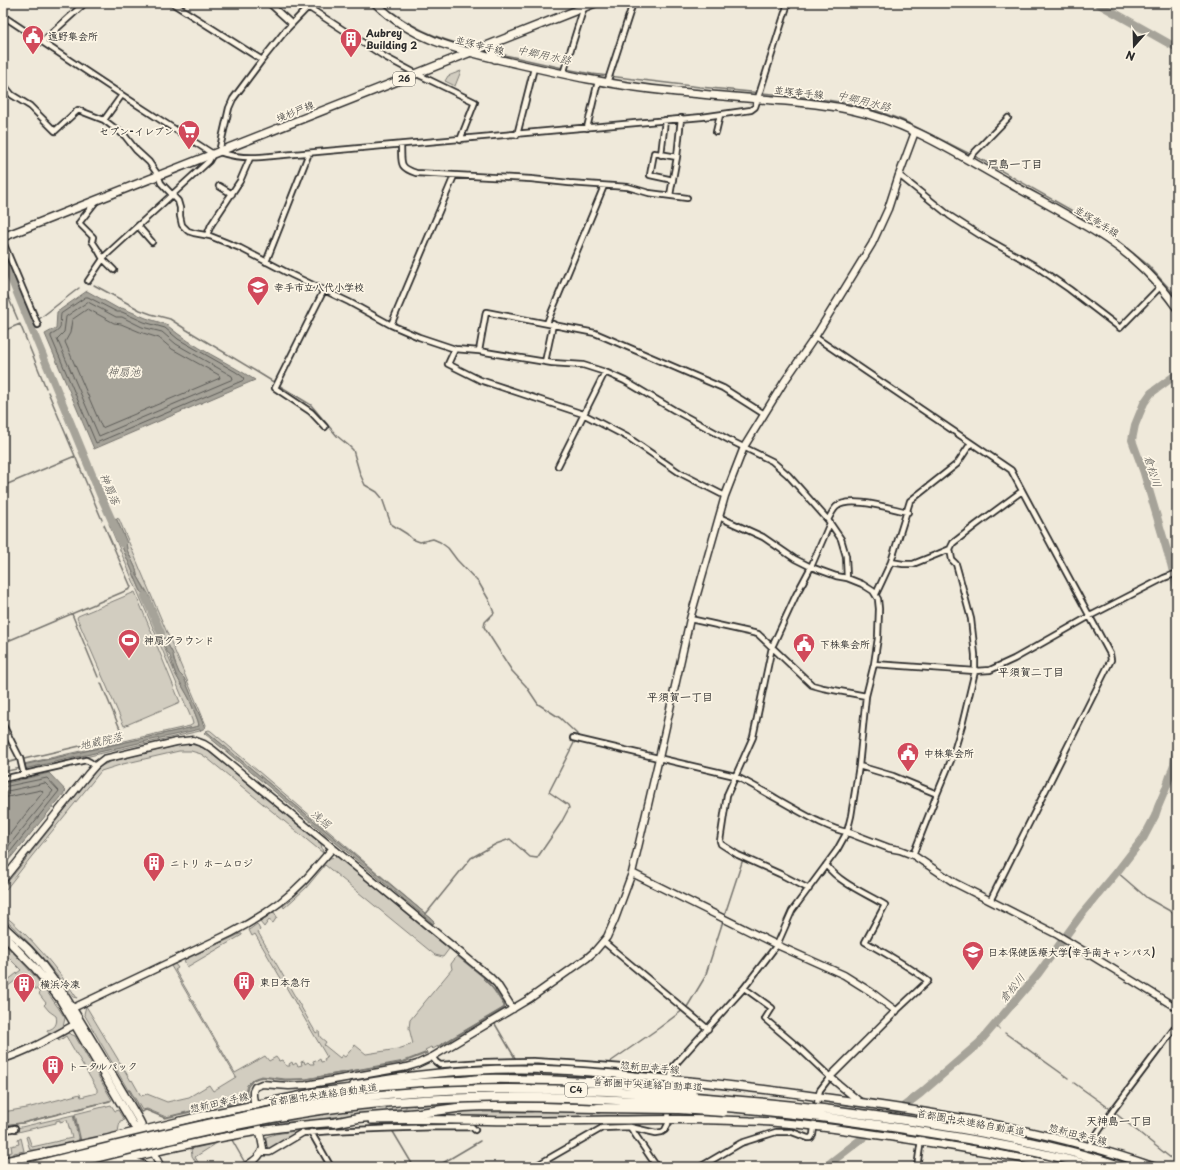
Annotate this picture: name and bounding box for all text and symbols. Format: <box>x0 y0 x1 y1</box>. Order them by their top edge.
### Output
public building icon: 遠野集会所 <box>20 23 46 56</box>
place label: Aubrey Building 2 <box>365 25 417 52</box>
building icon: Aubrey Building 2 <box>338 26 364 59</box>
north arrow <box>1114 26 1154 66</box>
place label: 遠野集会所 <box>48 28 98 43</box>
street label: 並塚幸手線 <box>454 31 506 58</box>
water label: 中郷用水路 <box>515 40 574 69</box>
text: N <box>1123 46 1137 65</box>
road number: 26 <box>393 72 415 86</box>
street label: 並塚幸手線 <box>773 81 825 102</box>
water label: 中郷用水路 <box>835 86 894 116</box>
street label: 境杉戸線 <box>273 96 316 125</box>
supermarket icon: セブン-イレブン <box>176 118 202 151</box>
place label: セブン-イレブン <box>99 123 174 138</box>
district label: 戸島一丁目 <box>988 155 1043 172</box>
street label: 並塚幸手線 <box>1072 201 1123 240</box>
school or university icon: 幸手市立八代小学校 <box>245 274 271 307</box>
place label: 幸手市立八代小学校 <box>274 279 364 294</box>
water label: 神扇池 <box>108 363 141 380</box>
water label: 倉松川 <box>1141 453 1166 489</box>
water label: 神扇落 <box>96 470 125 508</box>
sports icon: 神扇グラウンド <box>116 627 142 660</box>
public building icon: 下株集会所 <box>791 631 817 664</box>
place label: 神扇グラウンド <box>144 632 214 647</box>
place label: 下株集会所 <box>820 636 870 651</box>
district label: 平須賀二丁目 <box>998 663 1064 680</box>
district label: 平須賀一丁目 <box>647 688 713 705</box>
water label: 地蔵院落 <box>78 727 125 754</box>
public building icon: 中株集会所 <box>895 740 921 773</box>
place label: 中株集会所 <box>924 745 974 760</box>
water label: 浅堀 <box>307 805 336 833</box>
building icon: ニトリ ホームロジ <box>141 850 167 883</box>
place label: ニトリ ホームロジ <box>170 855 253 870</box>
school or university icon: 日本保健医療大学(幸手南キャンパス) <box>960 939 986 972</box>
place label: 日本保健医療大学(幸手南キャンパス) <box>988 944 1155 959</box>
building icon: 東日本急行 <box>231 969 257 1002</box>
water label: 倉松川 <box>994 970 1029 1006</box>
building icon: 横浜冷凍 <box>11 971 37 1004</box>
place label: 東日本急行 <box>260 974 310 989</box>
place label: 横浜冷凍 <box>40 976 80 991</box>
building icon: トータルパック <box>40 1053 66 1086</box>
street label: 惣新田幸手線 <box>620 1056 681 1077</box>
place label: トータルパック <box>68 1058 138 1073</box>
street label: 首都圏中央連絡自動車道 <box>593 1073 703 1094</box>
street label: 首都圏中央連絡自動車道 <box>267 1078 378 1109</box>
road number: C4 <box>565 1083 587 1097</box>
street label: 惣新田幸手線 <box>188 1087 250 1116</box>
street label: 首都圏中央連絡自動車道 <box>916 1105 1027 1138</box>
district label: 天神島一丁目 <box>1086 1112 1152 1129</box>
street label: 惣新田幸手線 <box>1047 1119 1109 1148</box>

